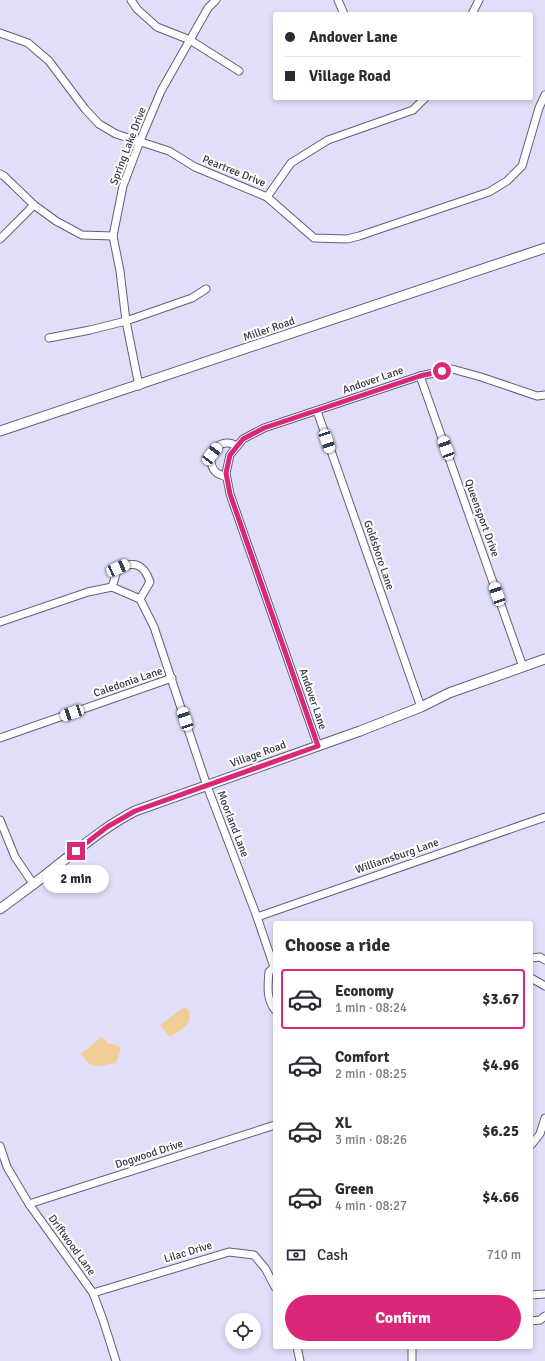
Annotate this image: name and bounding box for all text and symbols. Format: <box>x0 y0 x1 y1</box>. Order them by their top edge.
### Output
text: Andover Lane <box>309 28 398 46</box>
text: Village Road <box>309 67 391 85</box>
street label: Spring Lake Drive <box>107 105 149 187</box>
street label: Peartree Drive <box>200 152 268 190</box>
street label: Miller Road <box>242 314 297 344</box>
route start <box>433 362 451 380</box>
street label: Andover Lane <box>341 363 405 397</box>
car <box>317 428 337 454</box>
car <box>436 435 456 461</box>
car <box>200 441 224 467</box>
street label: Queensport Drive <box>462 477 502 559</box>
street label: Goldsboro Lane <box>361 518 397 592</box>
car <box>105 558 131 578</box>
car <box>487 581 507 607</box>
street label: Caledonia Lane <box>92 664 164 700</box>
street label: Andover Lane <box>296 667 330 731</box>
car <box>59 703 85 723</box>
car <box>176 706 194 732</box>
street label: Village Road <box>228 738 288 770</box>
street label: Moorland Lane <box>214 789 252 859</box>
street label: Williamsburg Lane <box>354 836 440 876</box>
route end <box>67 842 85 860</box>
callout: 2 min <box>43 865 109 893</box>
text: 2 min <box>60 871 92 887</box>
text: Choose a ride <box>285 934 390 956</box>
icon: car <box>287 981 323 1017</box>
text: Economy <box>335 982 394 1000</box>
text: $3.67 <box>482 990 519 1008</box>
text: 1 min · 08:24 <box>335 1000 407 1016</box>
icon: car <box>287 1047 323 1083</box>
text: Comfort <box>335 1048 389 1066</box>
text: $4.96 <box>482 1056 519 1074</box>
text: 2 min · 08:25 <box>335 1066 407 1082</box>
icon: car <box>287 1113 323 1149</box>
text: XL <box>335 1114 352 1132</box>
text: $6.25 <box>482 1122 519 1140</box>
text: 3 min · 08:26 <box>335 1132 407 1148</box>
street label: Dogwood Drive <box>113 1137 185 1171</box>
icon: car <box>287 1179 323 1215</box>
text: Green <box>335 1180 374 1198</box>
text: $4.66 <box>482 1188 519 1206</box>
text: 4 min · 08:27 <box>335 1198 407 1214</box>
street label: Driftwood Lane <box>46 1212 98 1278</box>
street label: Lilac Drive <box>162 1239 214 1265</box>
icon: cash <box>285 1244 307 1266</box>
text: Cash <box>317 1246 348 1264</box>
text: 710 m <box>487 1247 521 1263</box>
button: Confirm <box>285 1295 521 1341</box>
map controls <box>225 1313 261 1349</box>
button: locate <box>225 1313 261 1349</box>

